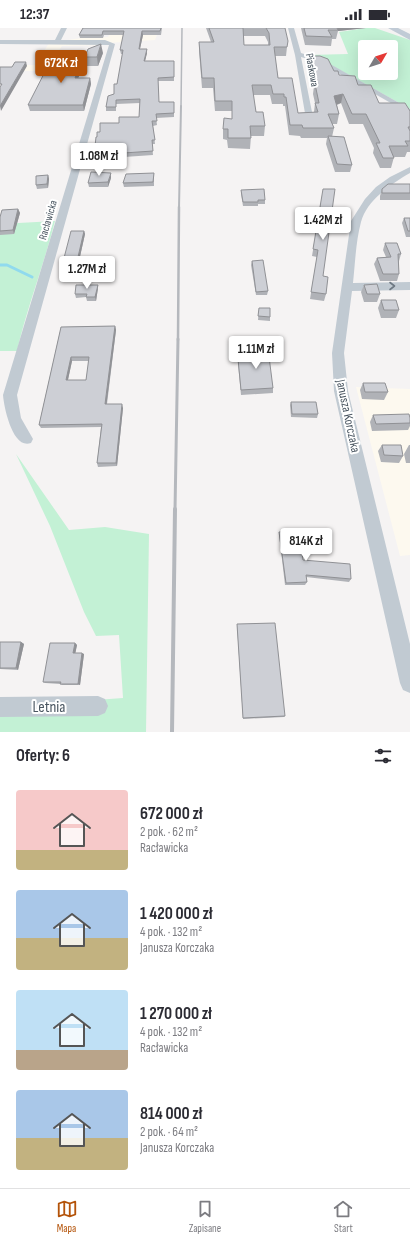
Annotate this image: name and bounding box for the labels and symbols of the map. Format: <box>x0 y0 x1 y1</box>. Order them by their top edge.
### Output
north arrow <box>358 40 398 80</box>
pin: 672K zł <box>24 50 98 84</box>
street label: Piaskowa <box>303 52 321 88</box>
pin: 1.08M zł <box>58 143 140 177</box>
street label: Racławicka <box>36 199 60 241</box>
pin: 1.42M zł <box>282 207 364 241</box>
pin: 1.27M zł <box>46 256 128 290</box>
one-way arrow <box>389 282 395 290</box>
pin: 1.11M zł <box>215 336 297 370</box>
street label: Janusza Korczaka <box>332 377 364 454</box>
pin: 814K zł <box>269 528 343 562</box>
street label: Letnia <box>33 698 66 717</box>

